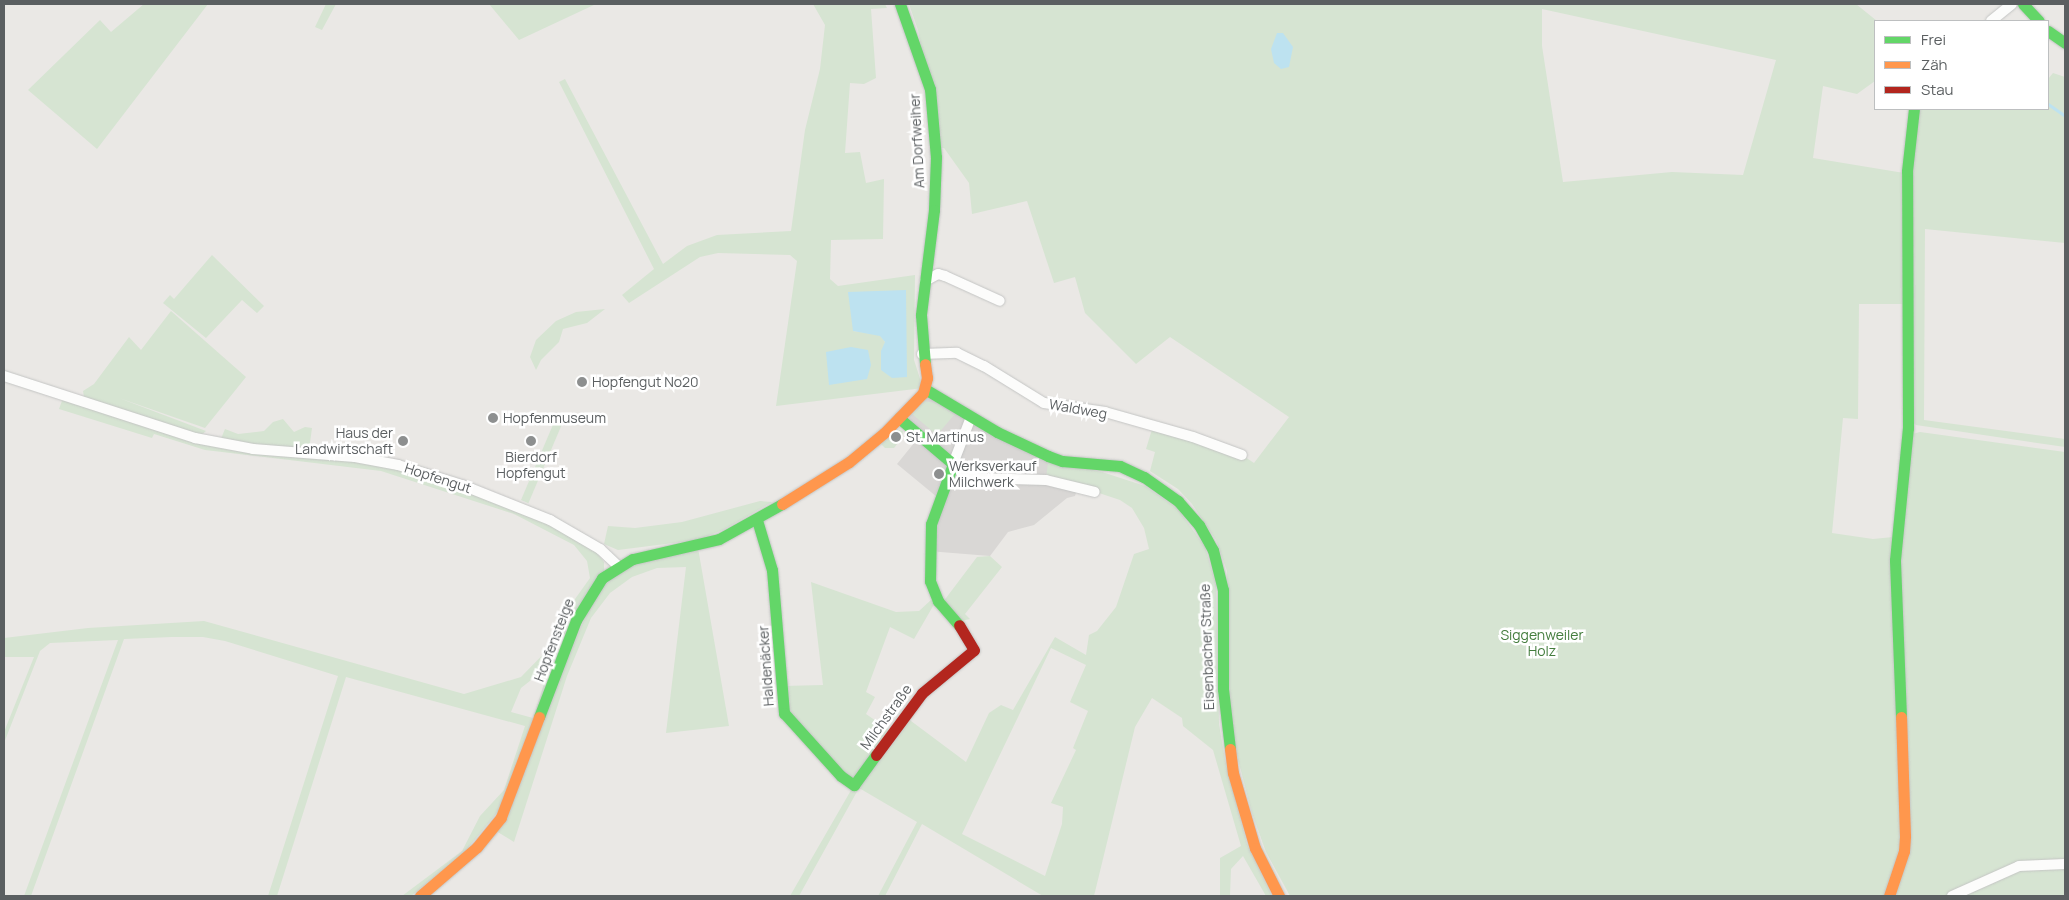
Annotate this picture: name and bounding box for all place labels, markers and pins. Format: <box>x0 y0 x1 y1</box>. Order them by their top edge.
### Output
place label: Hopfengut No20 <box>592 374 699 390</box>
marker: Hopfengut No20 <box>576 376 588 388</box>
place label: Hopfenmuseum <box>503 410 606 426</box>
marker: Hopfenmuseum <box>487 412 499 424</box>
place label: Haus der Landwirtschaft <box>295 425 393 458</box>
place label: St. Martinus <box>906 429 984 445</box>
marker: St. Martinus <box>890 431 902 443</box>
marker: Haus der Landwirtschaft <box>397 435 409 447</box>
marker: Bierdorf Hopfengut <box>525 435 537 447</box>
place label: Bierdorf Hopfengut <box>496 449 566 482</box>
place label: Werksverkauf Milchwerk <box>949 458 1036 491</box>
marker: Werksverkauf Milchwerk <box>933 468 945 480</box>

